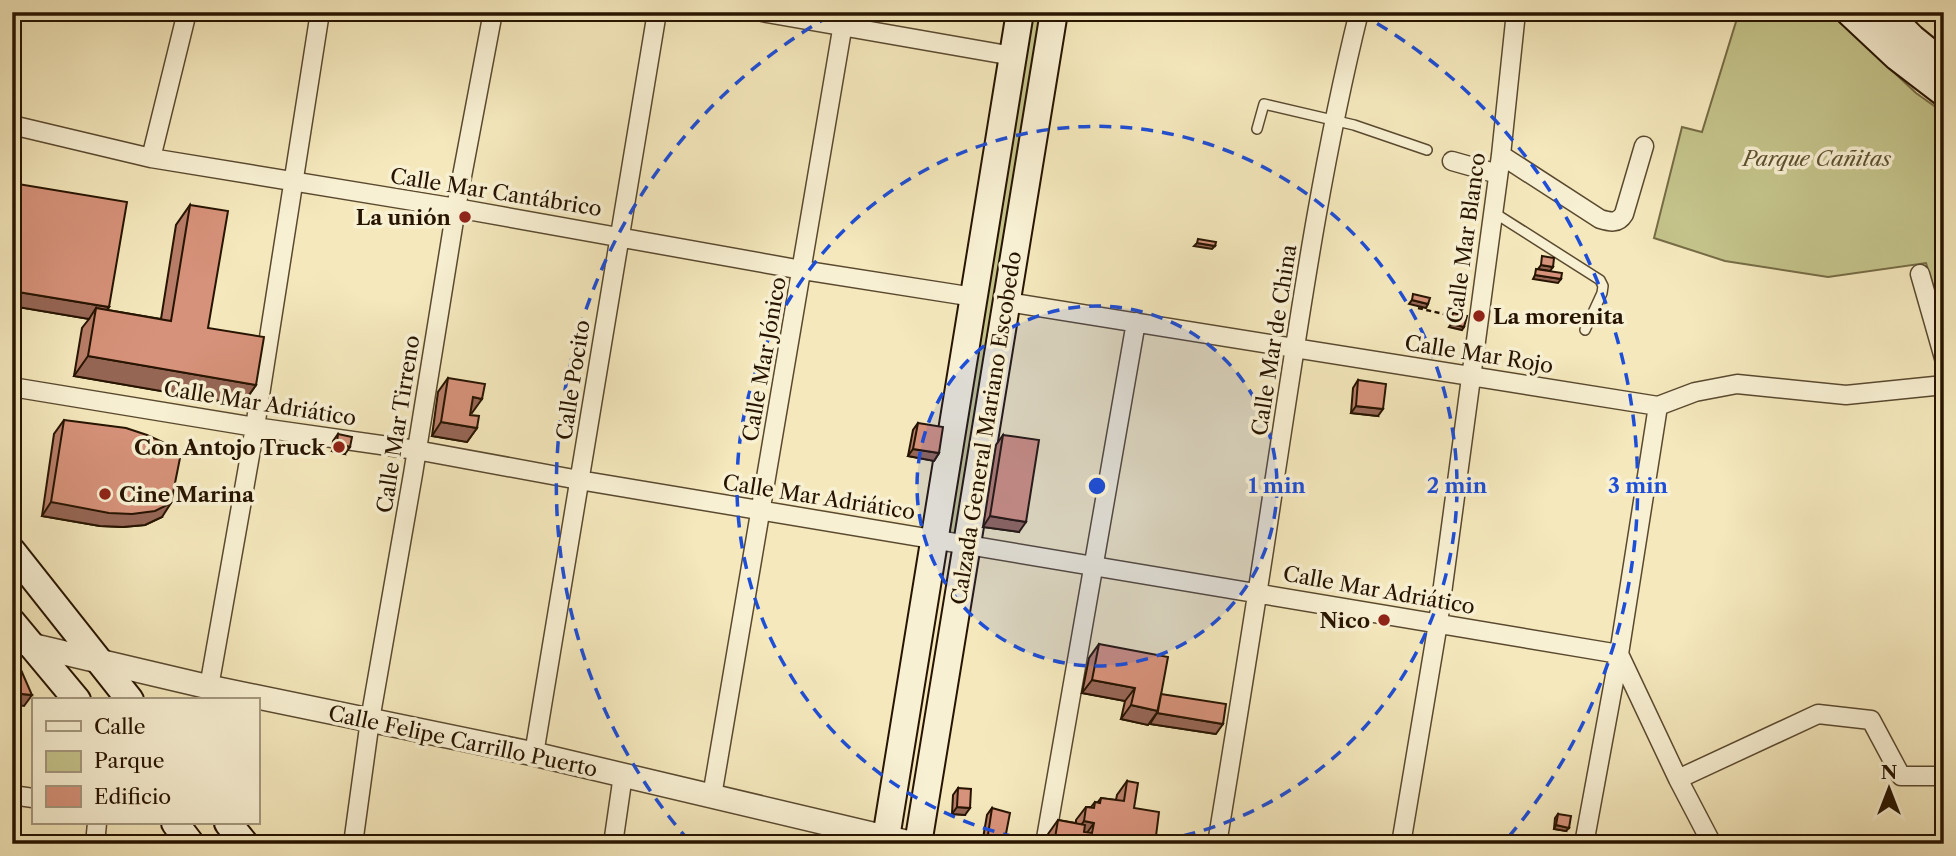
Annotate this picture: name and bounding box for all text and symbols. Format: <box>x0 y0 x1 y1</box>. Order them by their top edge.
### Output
park label: Parque Cañitas <box>1741 146 1892 171</box>
street label: Calle Mar Blanco <box>1442 151 1490 325</box>
street label: Calle Mar Cantábrico <box>388 163 604 221</box>
place label: La unión <box>356 205 452 230</box>
marker: La unión <box>457 209 473 225</box>
street label: Calle Mar de China <box>1247 242 1302 437</box>
street label: Calzada General Mariano Escobedo <box>946 249 1026 607</box>
street label: Calle Mar Jónico <box>737 275 791 443</box>
place label: La morenita <box>1493 304 1625 329</box>
marker: La morenita <box>1471 308 1487 324</box>
street label: Calle Pocito <box>551 318 595 442</box>
street label: Calle Mar Rojo <box>1403 330 1555 378</box>
street label: Calle Mar Tirreno <box>372 333 424 515</box>
street label: Calle Mar Adriático <box>162 375 358 431</box>
place label: Con Antojo Truck <box>134 435 326 460</box>
marker: Con Antojo Truck <box>331 439 347 455</box>
street label: Calle Mar Adriático <box>721 469 917 525</box>
text: 1 min <box>1248 473 1306 498</box>
text: 2 min <box>1427 473 1488 498</box>
text: 3 min <box>1608 473 1669 498</box>
centre of rings <box>1085 474 1109 498</box>
place label: Cine Marina <box>119 482 255 507</box>
marker: Cine Marina <box>97 486 113 502</box>
street label: Calle Mar Adriático <box>1281 561 1477 619</box>
place label: Nico <box>1320 608 1370 633</box>
marker: Nico <box>1376 612 1392 628</box>
legend <box>32 698 259 824</box>
street label: Calle Felipe Carrillo Puerto <box>326 700 600 782</box>
text: Calle <box>94 714 146 739</box>
text: Parque <box>94 748 165 773</box>
north arrow <box>1854 754 1924 824</box>
text: N <box>1881 761 1897 784</box>
text: Edificio <box>94 784 171 809</box>

